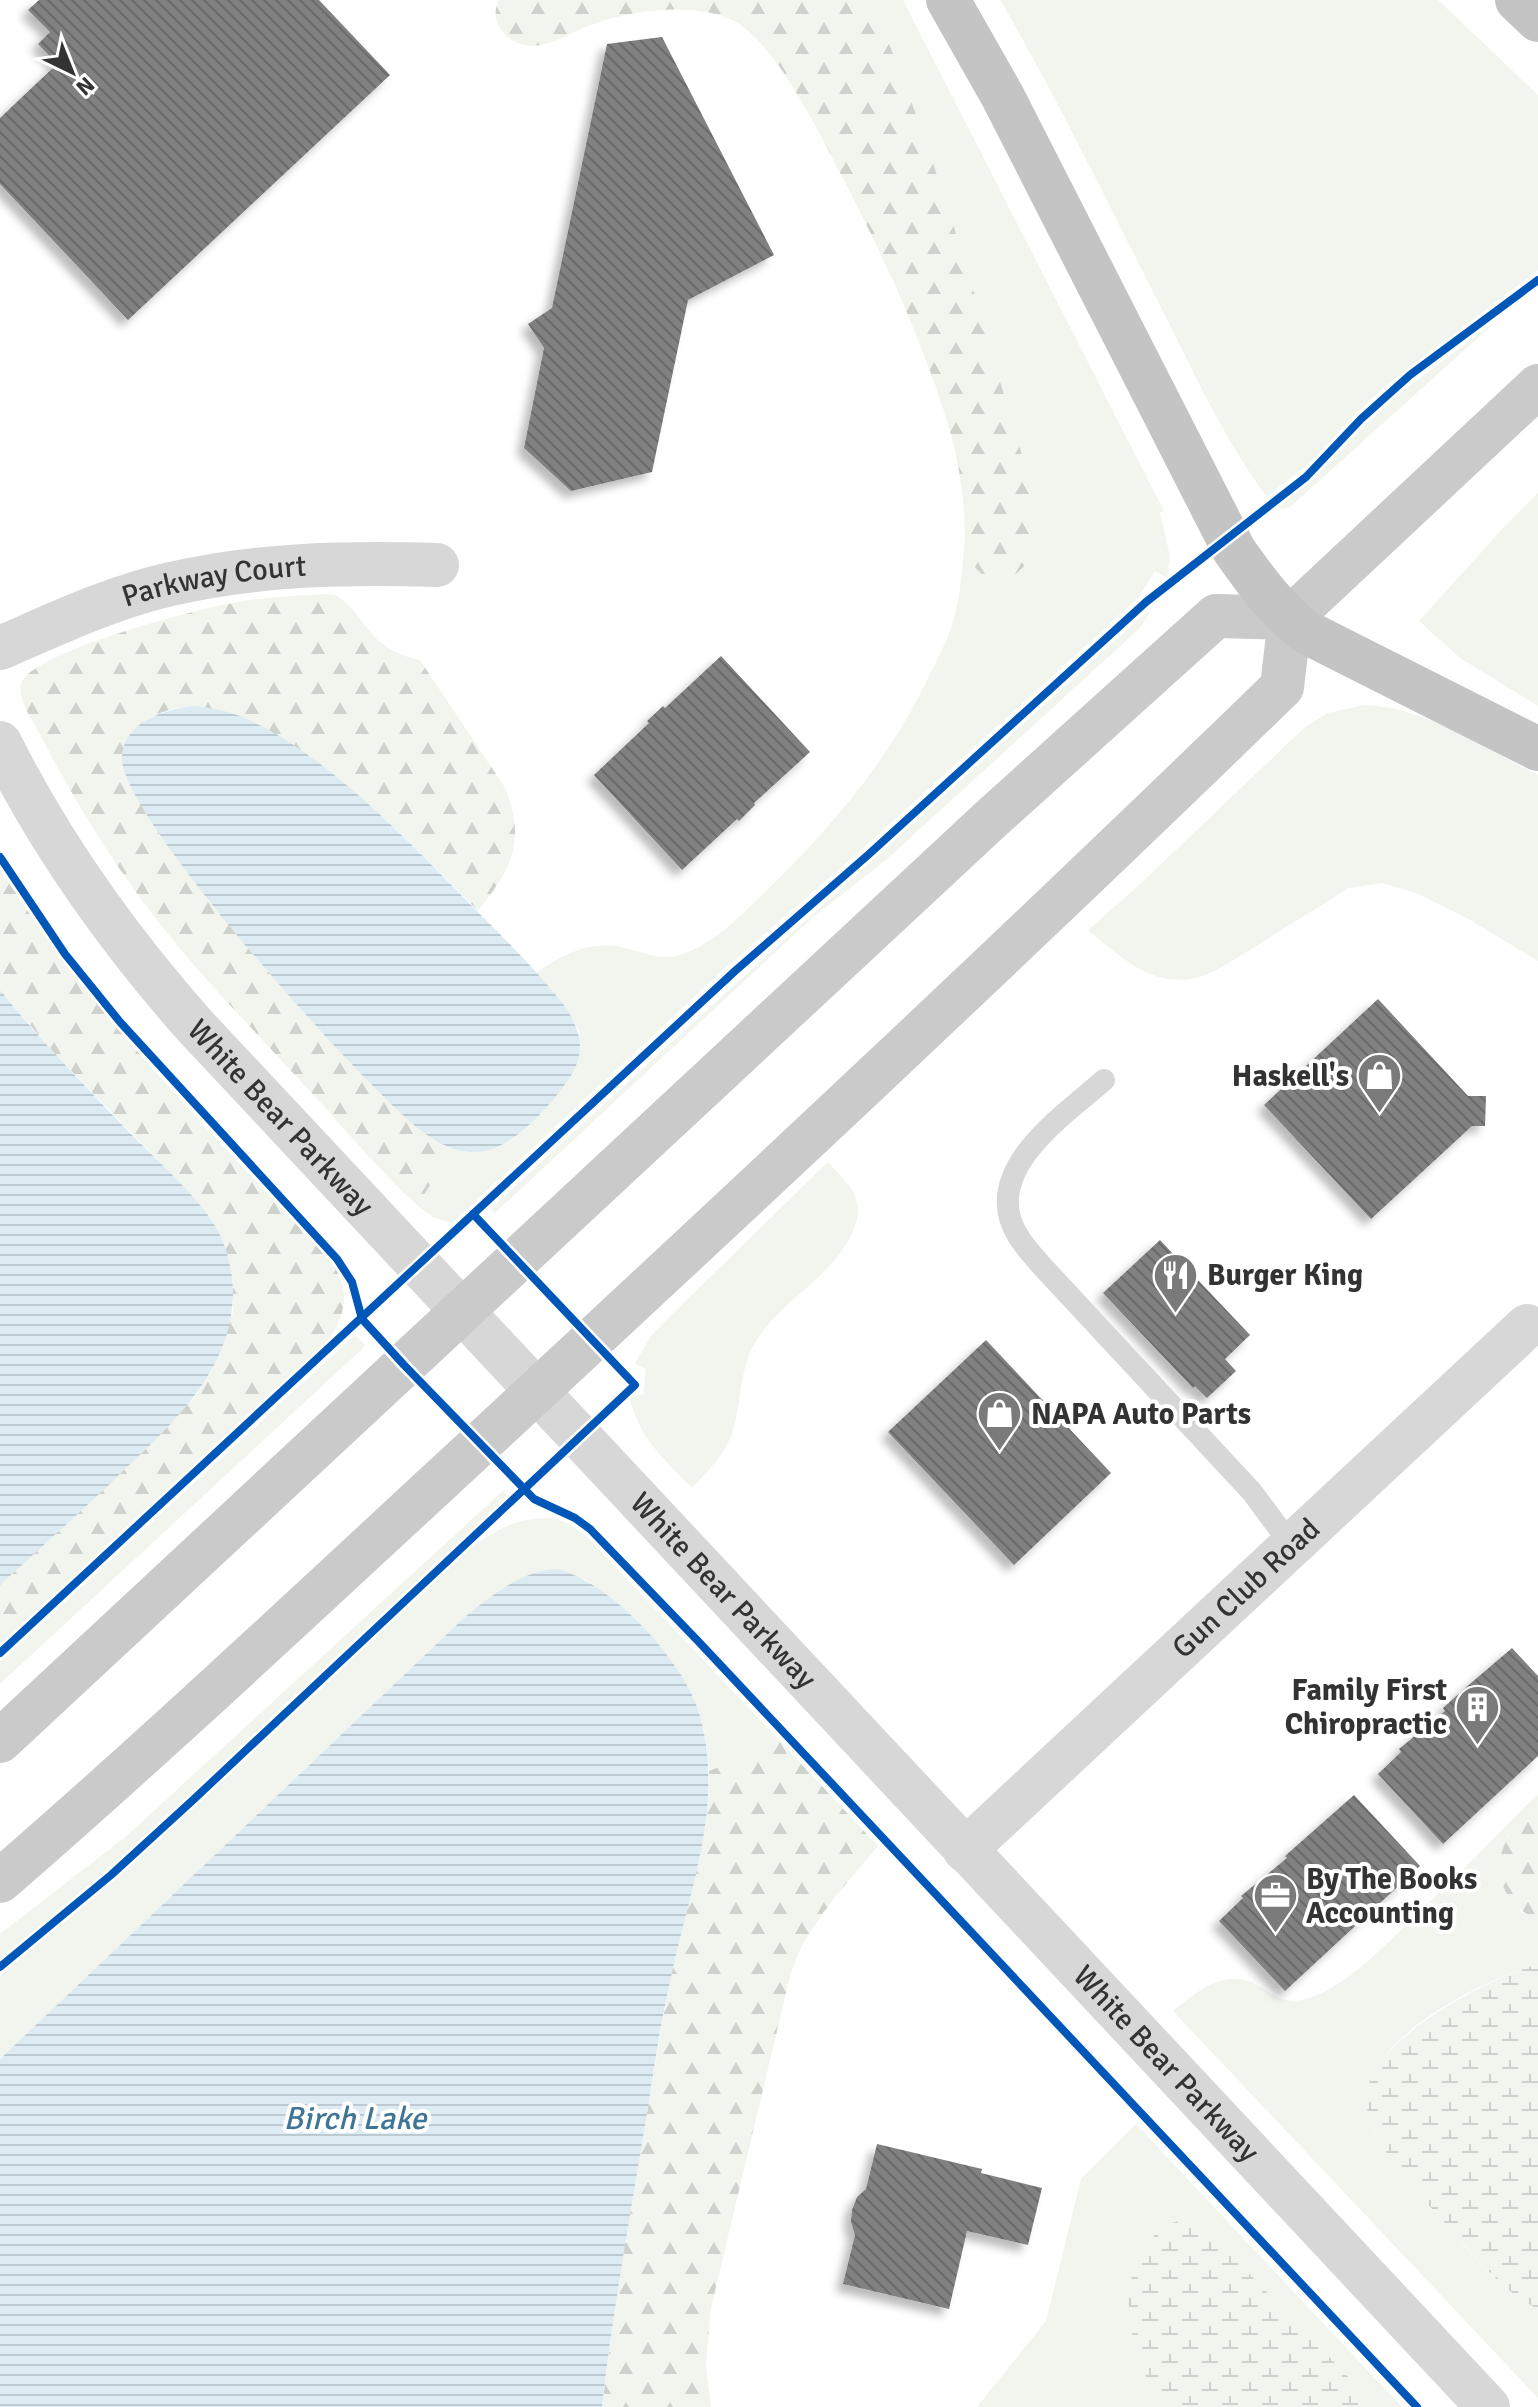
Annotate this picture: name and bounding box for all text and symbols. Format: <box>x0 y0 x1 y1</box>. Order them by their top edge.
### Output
north arrow <box>32 32 112 112</box>
text: N <box>70 71 100 101</box>
street label: Parkway Court <box>117 547 307 615</box>
street label: White Bear Parkway <box>180 1012 382 1223</box>
shop icon: Haskell's <box>1356 1052 1404 1115</box>
place label: Haskell's <box>1232 1058 1349 1095</box>
restaurant icon: Burger King <box>1152 1251 1200 1314</box>
place label: Burger King <box>1207 1257 1363 1294</box>
shop icon: NAPA Auto Parts <box>976 1390 1024 1453</box>
place label: NAPA Auto Parts <box>1031 1396 1251 1433</box>
street label: White Bear Parkway <box>623 1485 824 1696</box>
street label: Gun Club Road <box>1164 1510 1327 1666</box>
place label: Family First Chiropractic <box>1285 1672 1447 1743</box>
building icon: Family First Chiropractic <box>1454 1683 1502 1746</box>
place label: By The Books Accounting <box>1306 1861 1477 1932</box>
office icon: By The Books Accounting <box>1251 1872 1299 1935</box>
street label: White Bear Parkway <box>1066 1958 1267 2170</box>
water label: Birch Lake <box>284 2099 428 2138</box>

